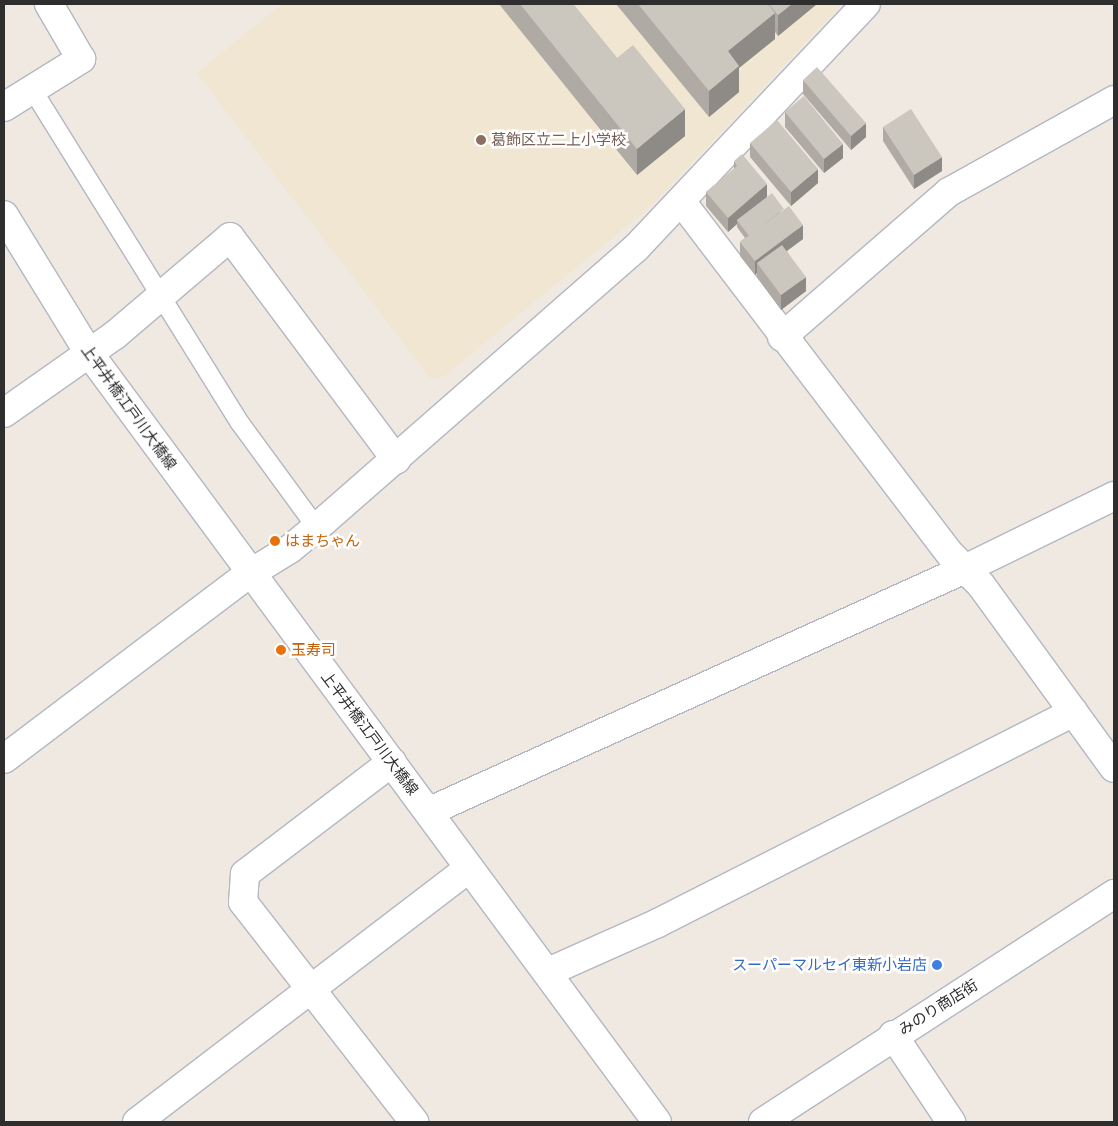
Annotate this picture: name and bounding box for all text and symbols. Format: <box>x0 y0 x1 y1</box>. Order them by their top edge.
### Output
place label: 葛飾区立二上小学校 <box>491 131 626 149</box>
marker: 葛飾区立二上小学校 <box>475 134 487 146</box>
street label: 上平井橋江戸川大橋線 <box>78 341 180 473</box>
place label: はまちゃん <box>285 532 360 550</box>
marker: はまちゃん <box>269 535 281 547</box>
place label: 玉寿司 <box>291 641 336 659</box>
marker: 玉寿司 <box>275 644 287 656</box>
street label: 上平井橋江戸川大橋線 <box>318 668 422 798</box>
place label: スーパーマルセイ東新小岩店 <box>732 956 927 974</box>
marker: スーパーマルセイ東新小岩店 <box>931 959 943 971</box>
street label: みのり商店街 <box>895 976 981 1038</box>

